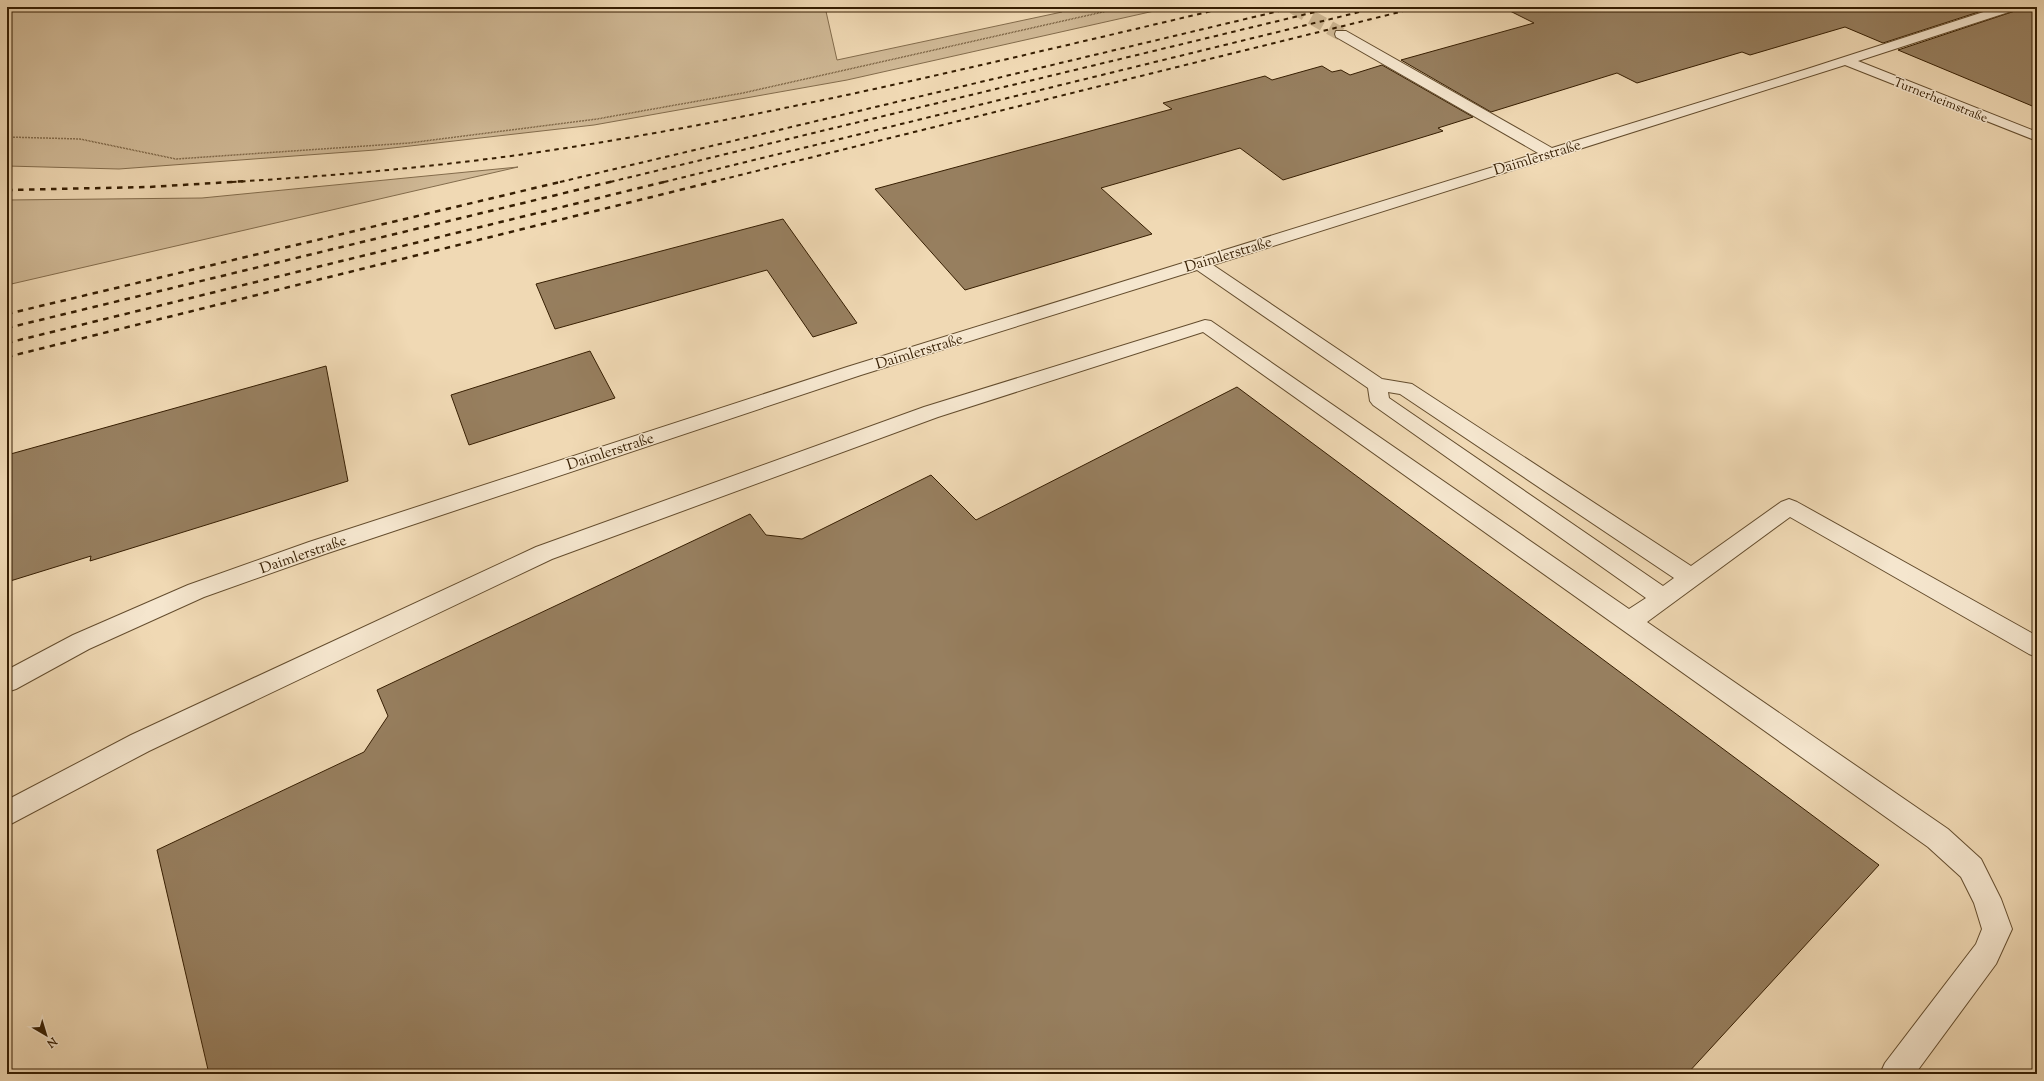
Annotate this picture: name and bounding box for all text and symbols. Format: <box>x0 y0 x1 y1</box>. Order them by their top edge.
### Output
street label: Turnerheimstraße <box>1890 74 1990 128</box>
street label: Daimlerstraße <box>1491 135 1584 182</box>
street label: Daimlerstraße <box>1182 232 1275 279</box>
street label: Daimlerstraße <box>873 329 966 376</box>
street label: Daimlerstraße <box>564 428 657 476</box>
street label: Daimlerstraße <box>257 531 350 580</box>
north arrow <box>26 1015 66 1055</box>
text: N <box>43 1032 61 1051</box>

